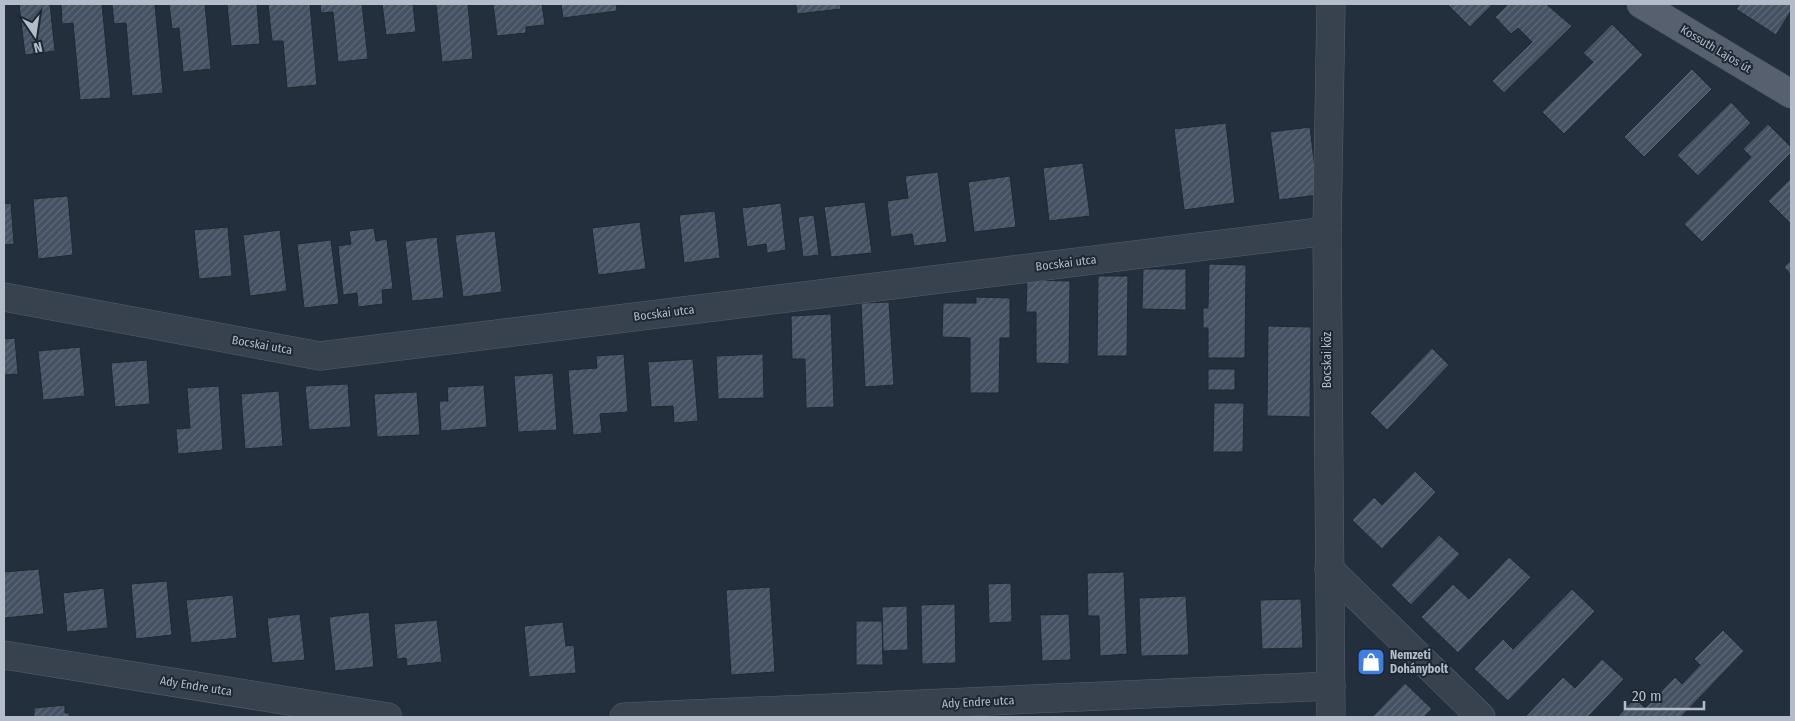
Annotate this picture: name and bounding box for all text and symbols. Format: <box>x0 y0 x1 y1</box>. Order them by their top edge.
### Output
north arrow <box>10 10 60 60</box>
street label: Kossuth Lajos út <box>1678 22 1754 76</box>
text: N <box>32 38 44 56</box>
street label: Bocskai utca <box>1035 252 1097 274</box>
street label: Bocskai utca <box>633 302 695 324</box>
street label: Bocskai köz <box>1320 331 1334 388</box>
street label: Bocskai utca <box>231 333 293 357</box>
shop icon: Nemzeti Dohánybolt <box>1356 647 1386 677</box>
place label: Nemzeti Dohánybolt <box>1390 648 1449 676</box>
street label: Ady Endre utca <box>159 673 233 699</box>
scale bar <box>1625 678 1704 710</box>
text: 20 m <box>1632 687 1662 705</box>
street label: Ady Endre utca <box>941 693 1015 711</box>

